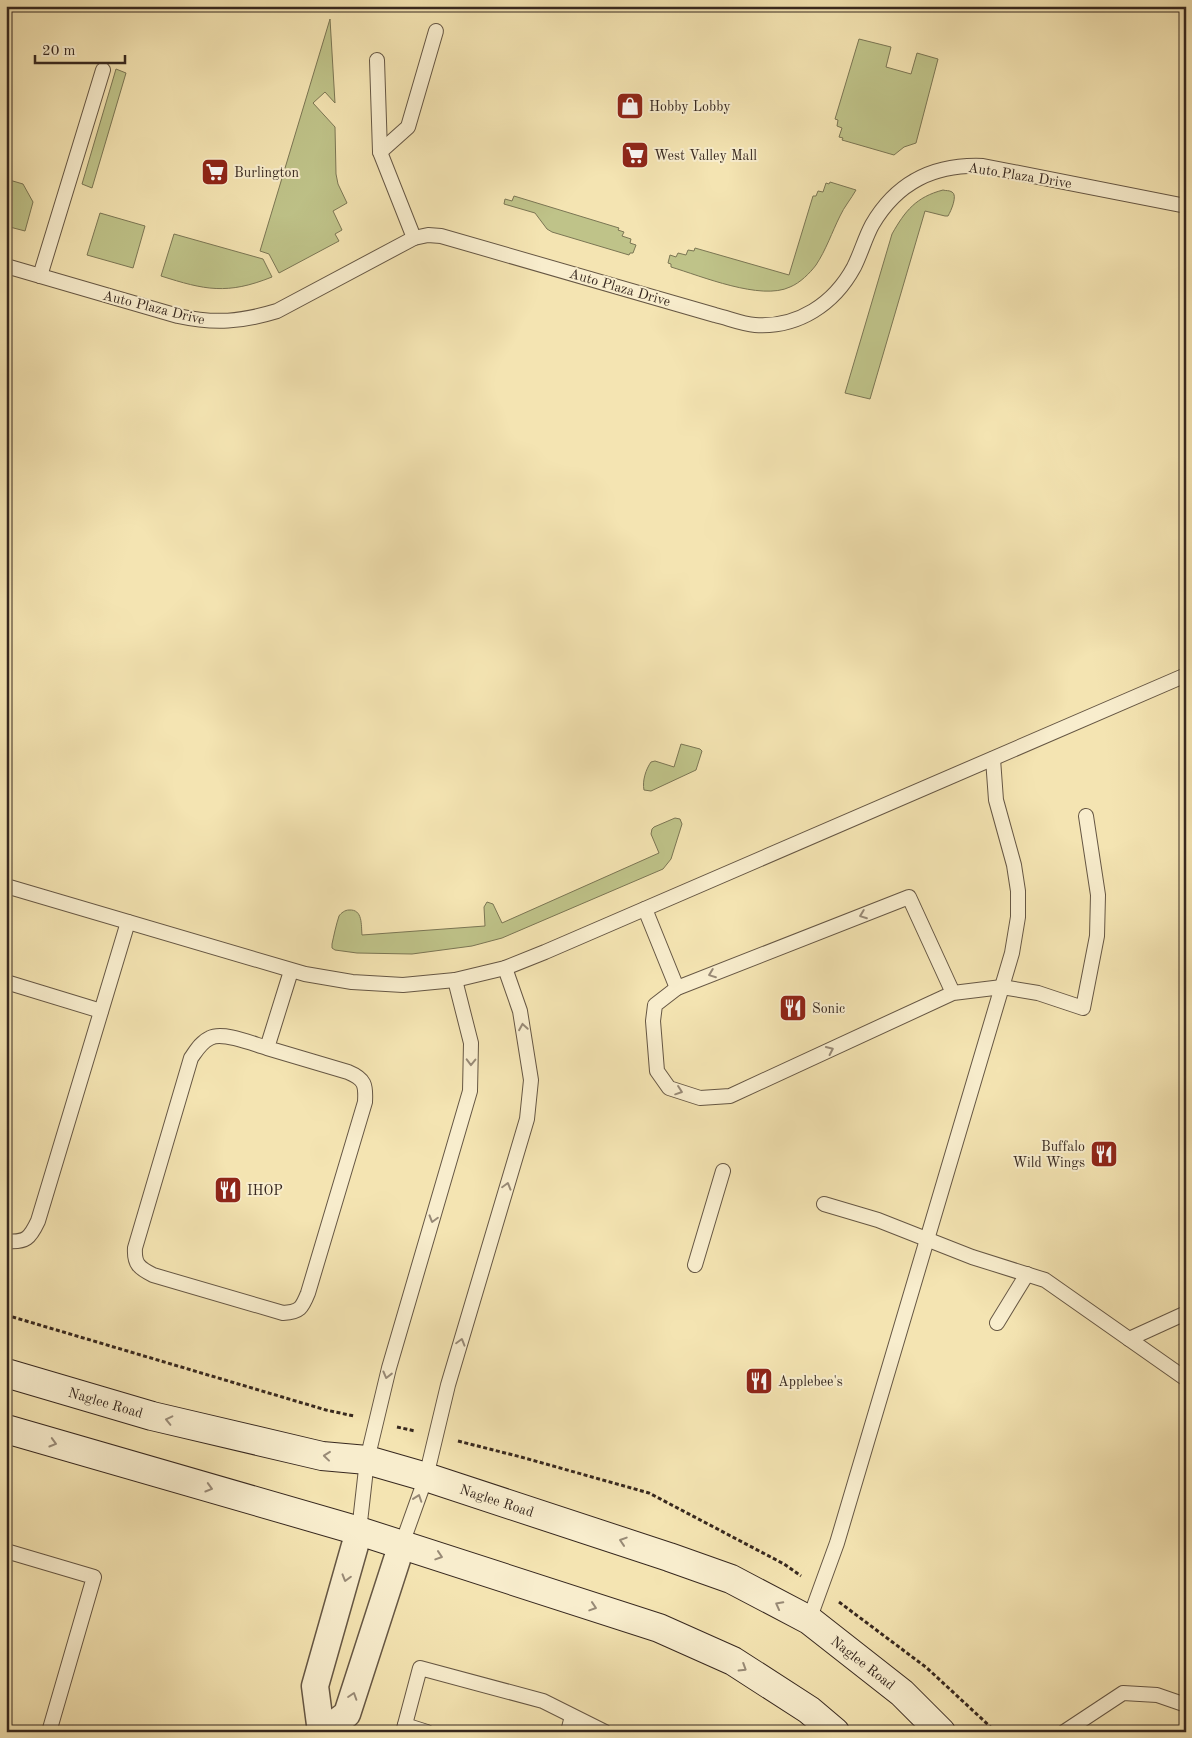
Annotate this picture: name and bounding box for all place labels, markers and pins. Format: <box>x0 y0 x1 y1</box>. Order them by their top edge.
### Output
shop icon: Hobby Lobby <box>615 91 645 121</box>
place label: Hobby Lobby <box>649 100 731 114</box>
supermarket icon: West Valley Mall <box>620 140 650 170</box>
place label: West Valley Mall <box>654 149 757 163</box>
supermarket icon: Burlington <box>200 157 230 187</box>
place label: Burlington <box>234 166 299 180</box>
restaurant icon: Sonic <box>778 993 808 1023</box>
place label: Sonic <box>812 1002 845 1016</box>
restaurant icon: Buffalo Wild Wings <box>1089 1139 1119 1169</box>
place label: Buffalo Wild Wings <box>1013 1140 1085 1170</box>
restaurant icon: IHOP <box>213 1175 243 1205</box>
place label: IHOP <box>247 1184 283 1198</box>
restaurant icon: Applebee's <box>744 1366 774 1396</box>
place label: Applebee's <box>778 1375 843 1389</box>

